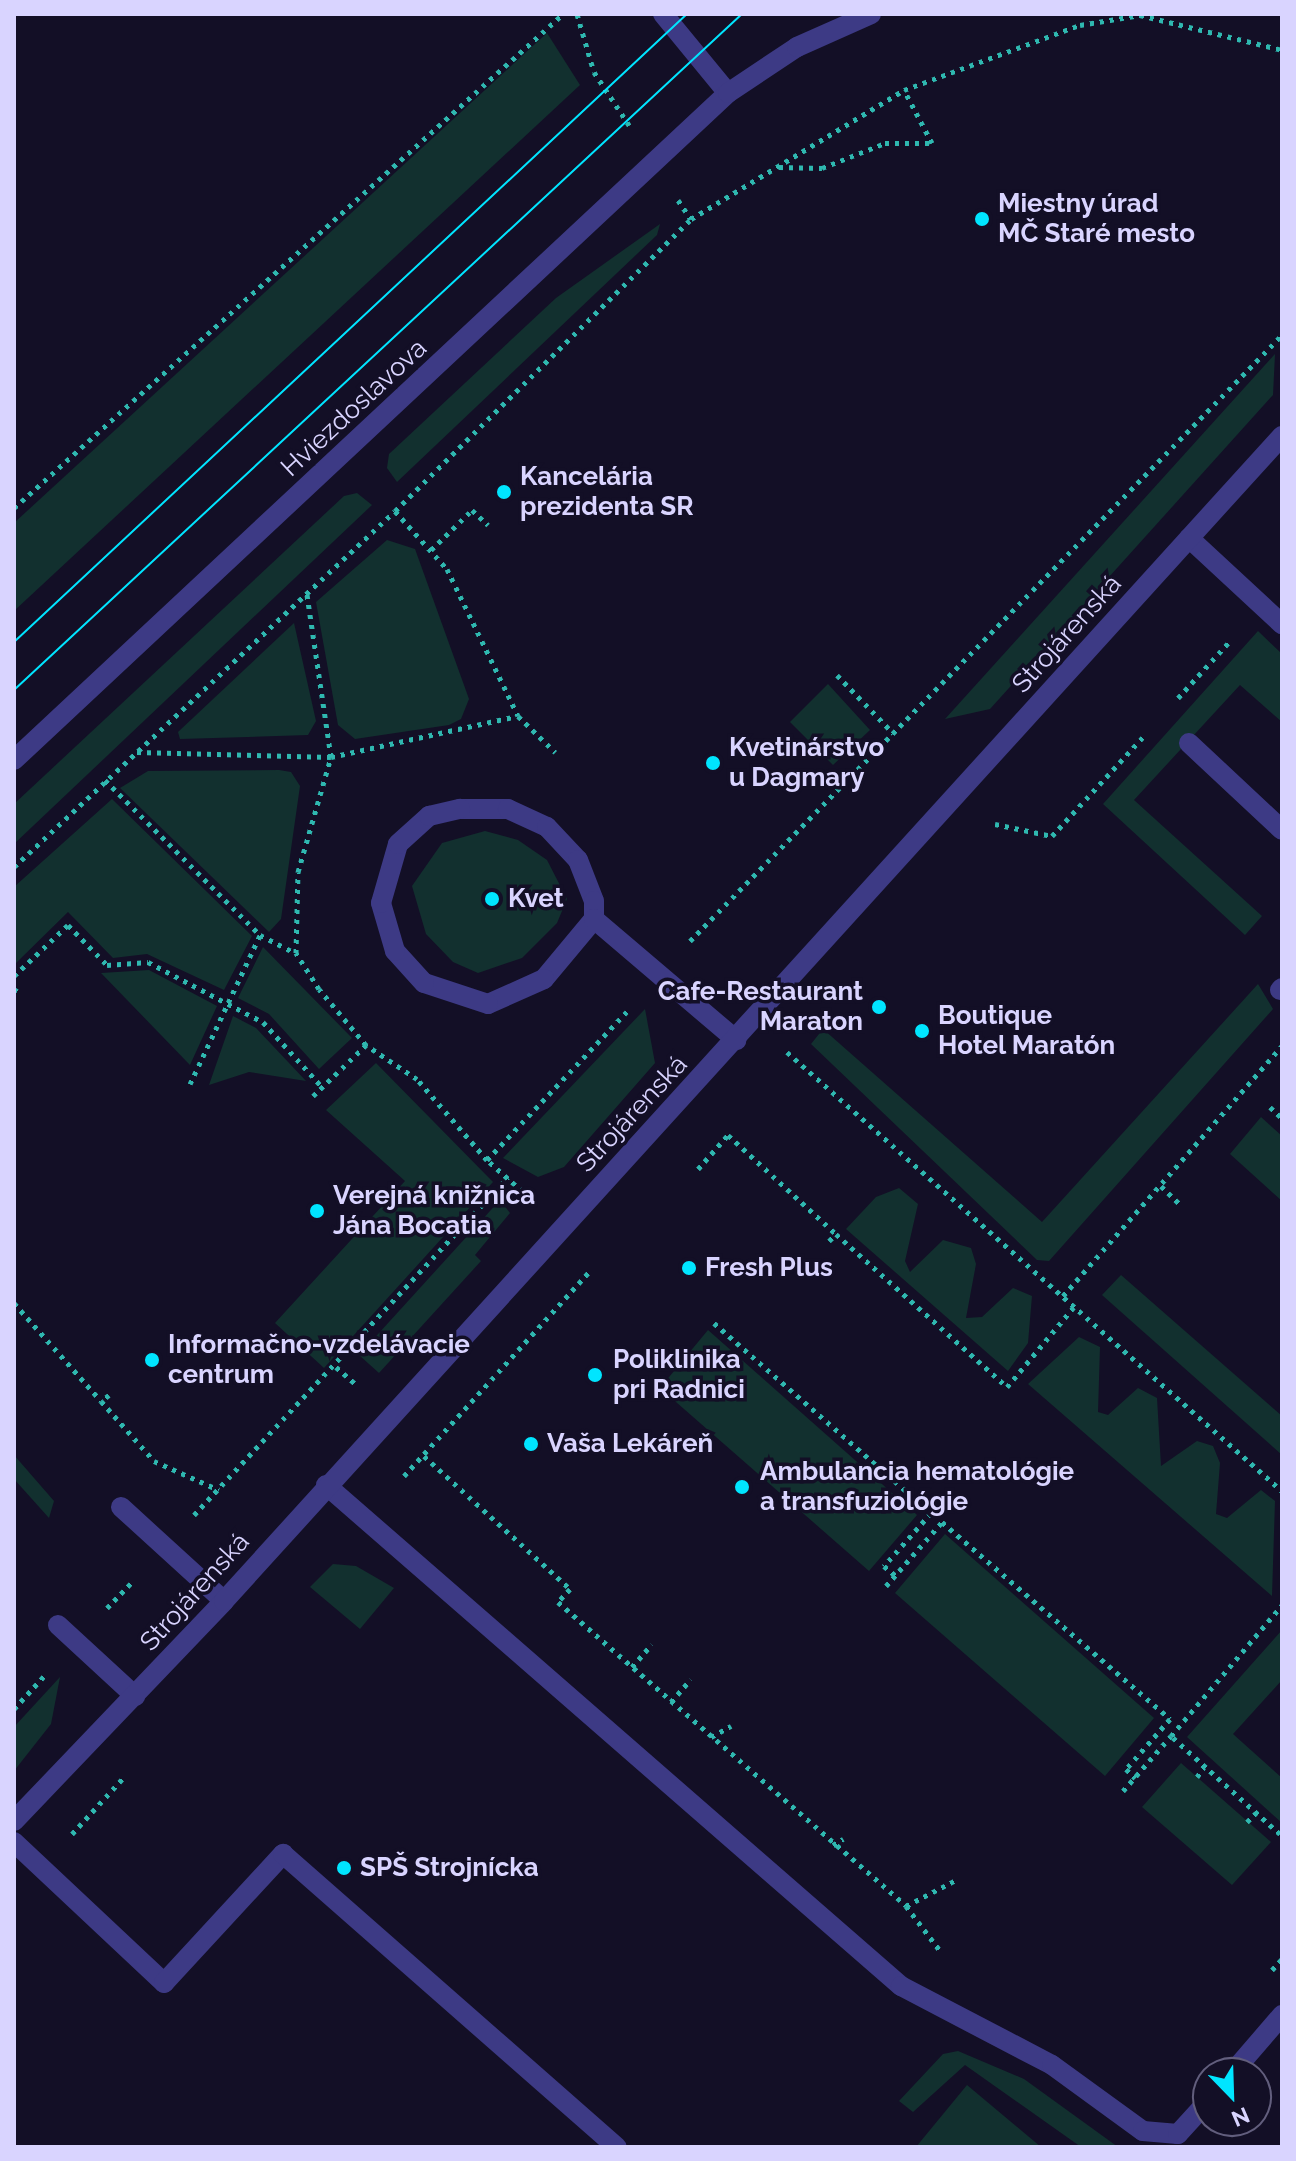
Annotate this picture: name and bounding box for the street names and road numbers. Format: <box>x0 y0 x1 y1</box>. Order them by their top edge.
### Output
street label: Hviezdoslavova <box>275 333 433 483</box>
street label: Strojárenská <box>1006 569 1128 699</box>
street label: Strojárenská <box>570 1049 694 1179</box>
street label: Strojárenská <box>134 1527 256 1657</box>

